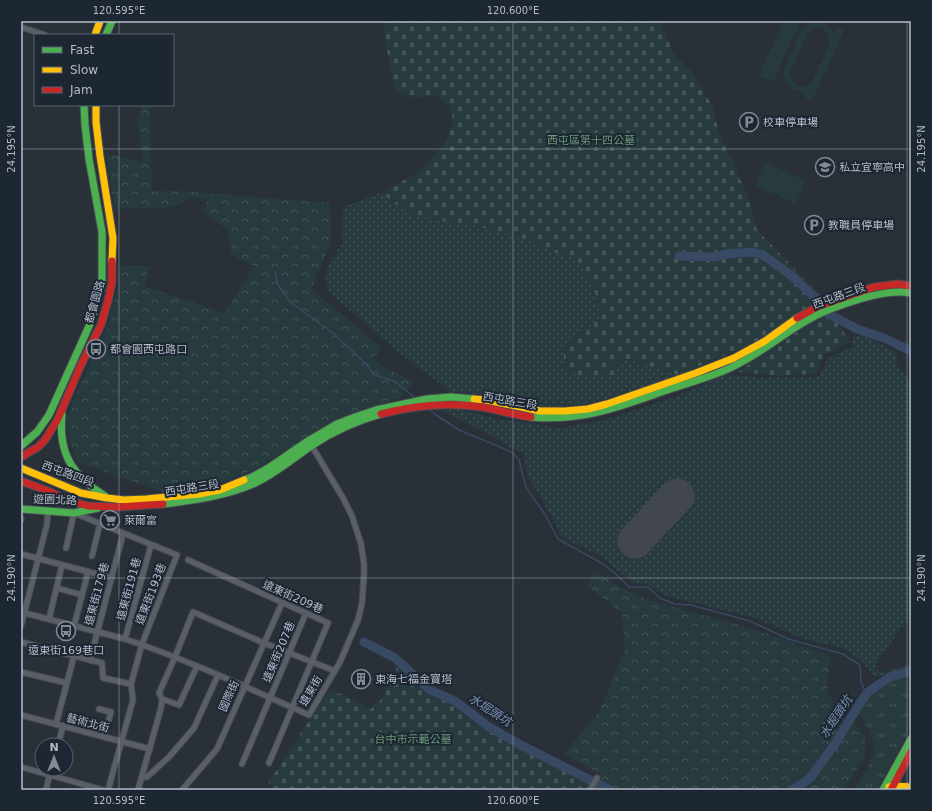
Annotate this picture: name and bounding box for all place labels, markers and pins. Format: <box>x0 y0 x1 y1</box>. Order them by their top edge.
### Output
parking icon: 校車停車場 <box>738 111 760 133</box>
place label: 校車停車場 <box>763 116 818 129</box>
school or university icon: 私立宜寧高中 <box>814 156 836 178</box>
place label: 私立宜寧高中 <box>839 161 905 174</box>
parking icon: 教職員停車場 <box>803 214 825 236</box>
place label: 教職員停車場 <box>828 219 894 232</box>
bus stop icon: 都會園西屯路口 <box>85 338 107 360</box>
place label: 都會園西屯路口 <box>110 343 187 356</box>
supermarket icon: 萊爾富 <box>99 509 121 531</box>
place label: 萊爾富 <box>124 514 157 527</box>
bus stop icon: 遠東街169巷口 <box>55 620 77 642</box>
place label: 遠東街169巷口 <box>28 644 104 657</box>
building icon: 東海七福金寶塔 <box>350 668 372 690</box>
place label: 東海七福金寶塔 <box>375 673 452 686</box>

